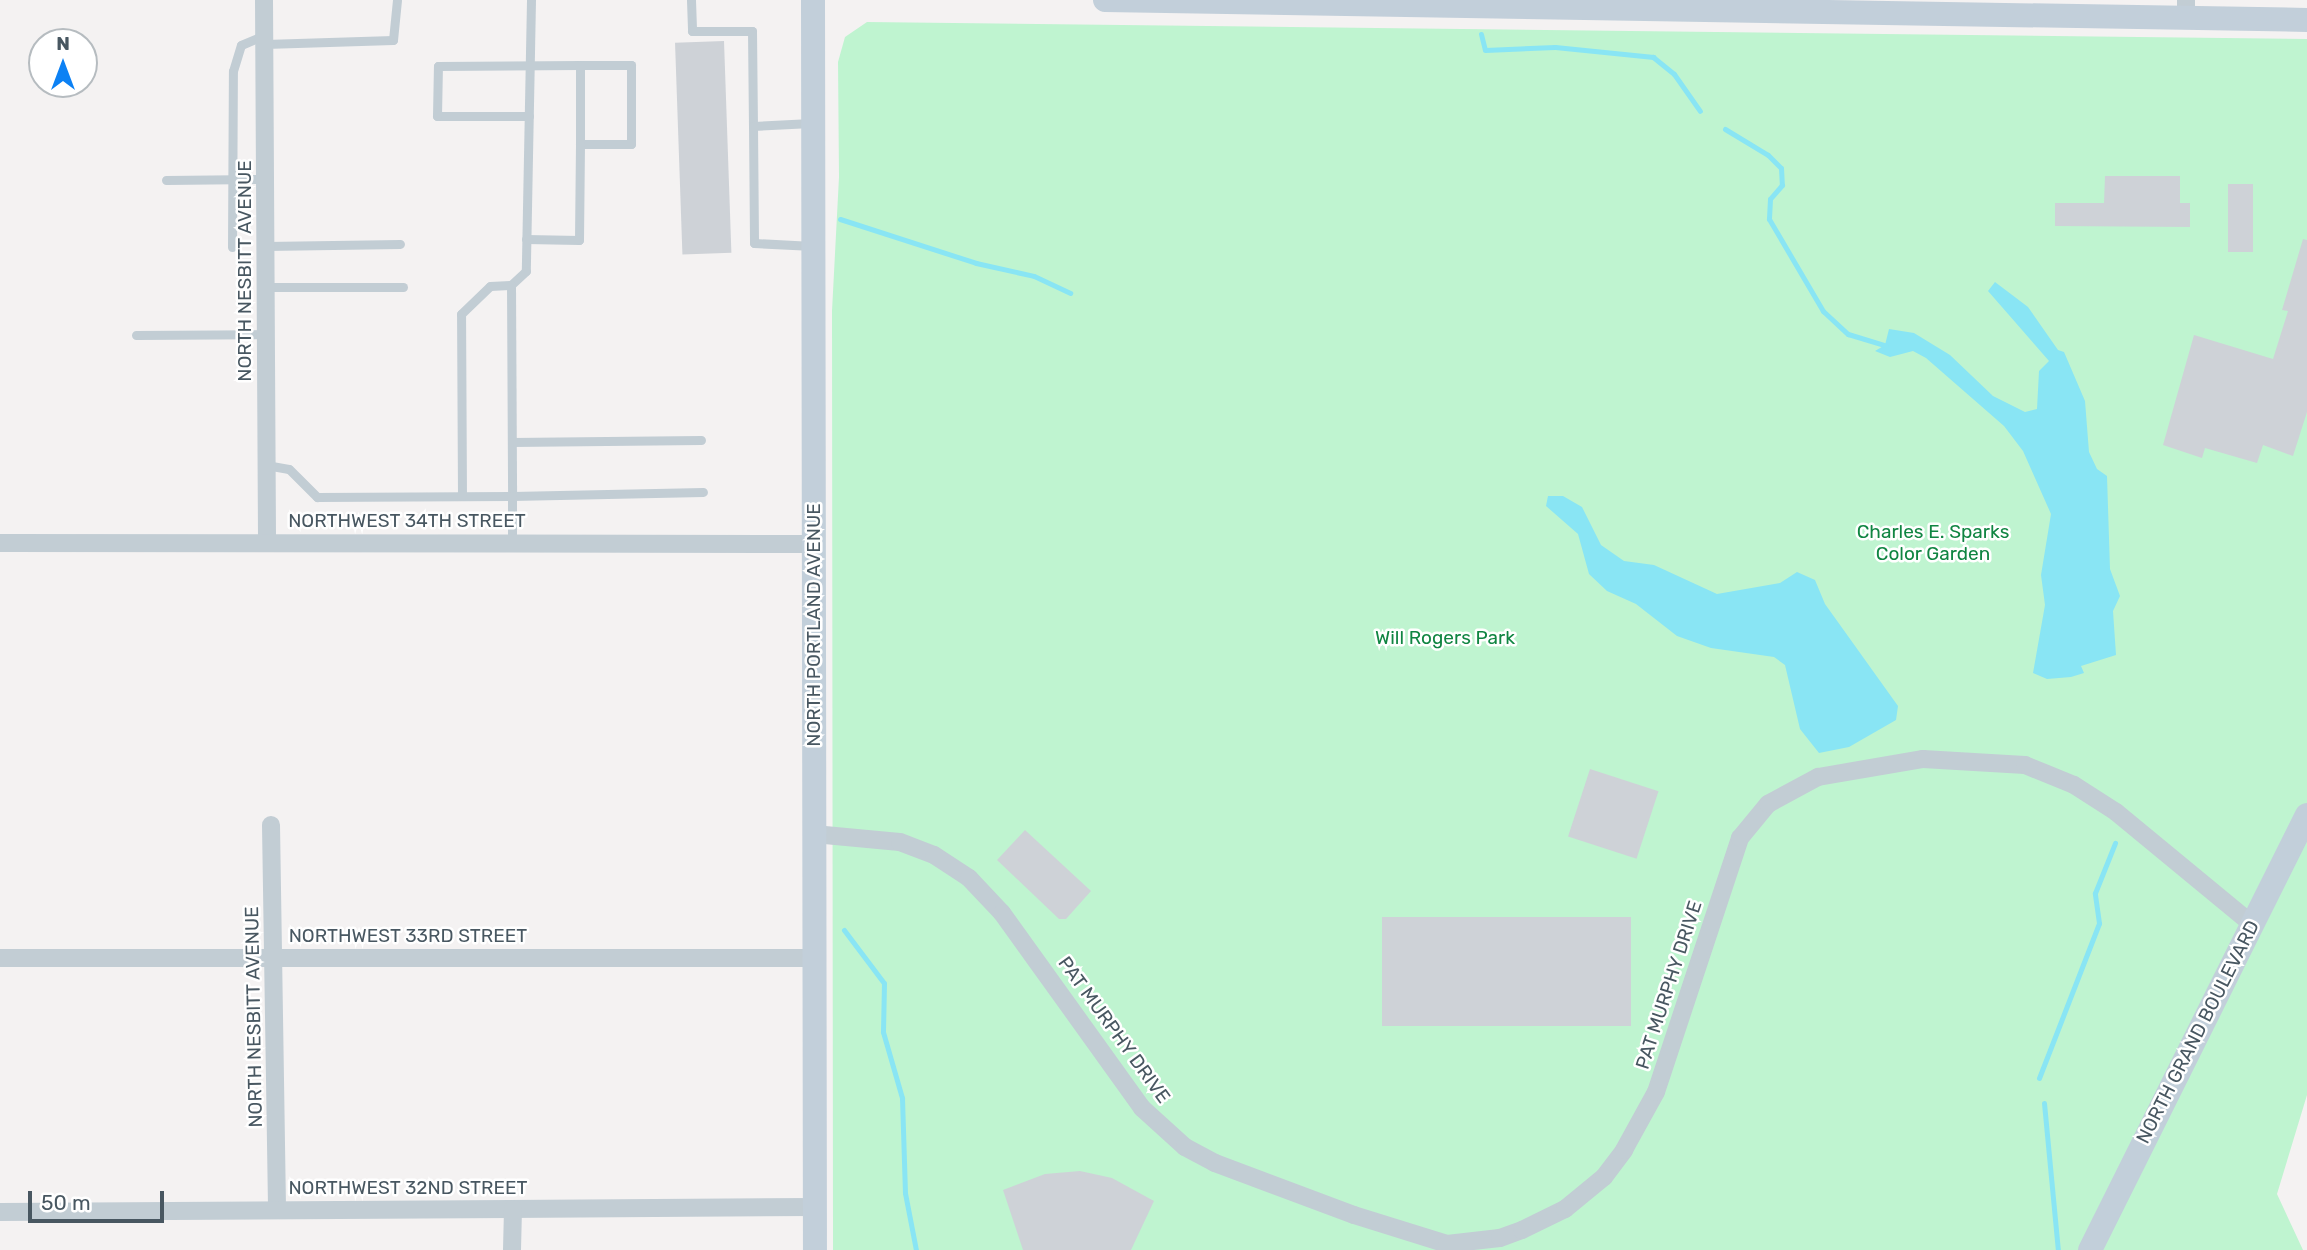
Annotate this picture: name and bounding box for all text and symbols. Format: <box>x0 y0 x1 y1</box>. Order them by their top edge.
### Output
north arrow <box>28 28 98 98</box>
text: N <box>56 32 70 55</box>
street label: NORTH NESBITT AVENUE <box>234 160 256 382</box>
street label: NORTH PORTLAND AVENUE <box>803 503 825 747</box>
street label: NORTHWEST 34TH STREET <box>288 510 526 532</box>
park label: Charles E. Sparks Color Garden <box>1857 521 2009 565</box>
park label: Will Rogers Park <box>1375 627 1515 649</box>
street label: PAT MURPHY DRIVE <box>1631 897 1707 1073</box>
street label: NORTH NESBITT AVENUE <box>241 906 267 1128</box>
street label: NORTH GRAND BOULEVARD <box>2132 917 2264 1147</box>
street label: NORTHWEST 33RD STREET <box>288 925 528 947</box>
street label: PAT MURPHY DRIVE <box>1053 952 1175 1108</box>
scale bar <box>32 1176 168 1220</box>
street label: NORTHWEST 32ND STREET <box>288 1177 528 1199</box>
text: 50 m <box>41 1190 91 1215</box>

